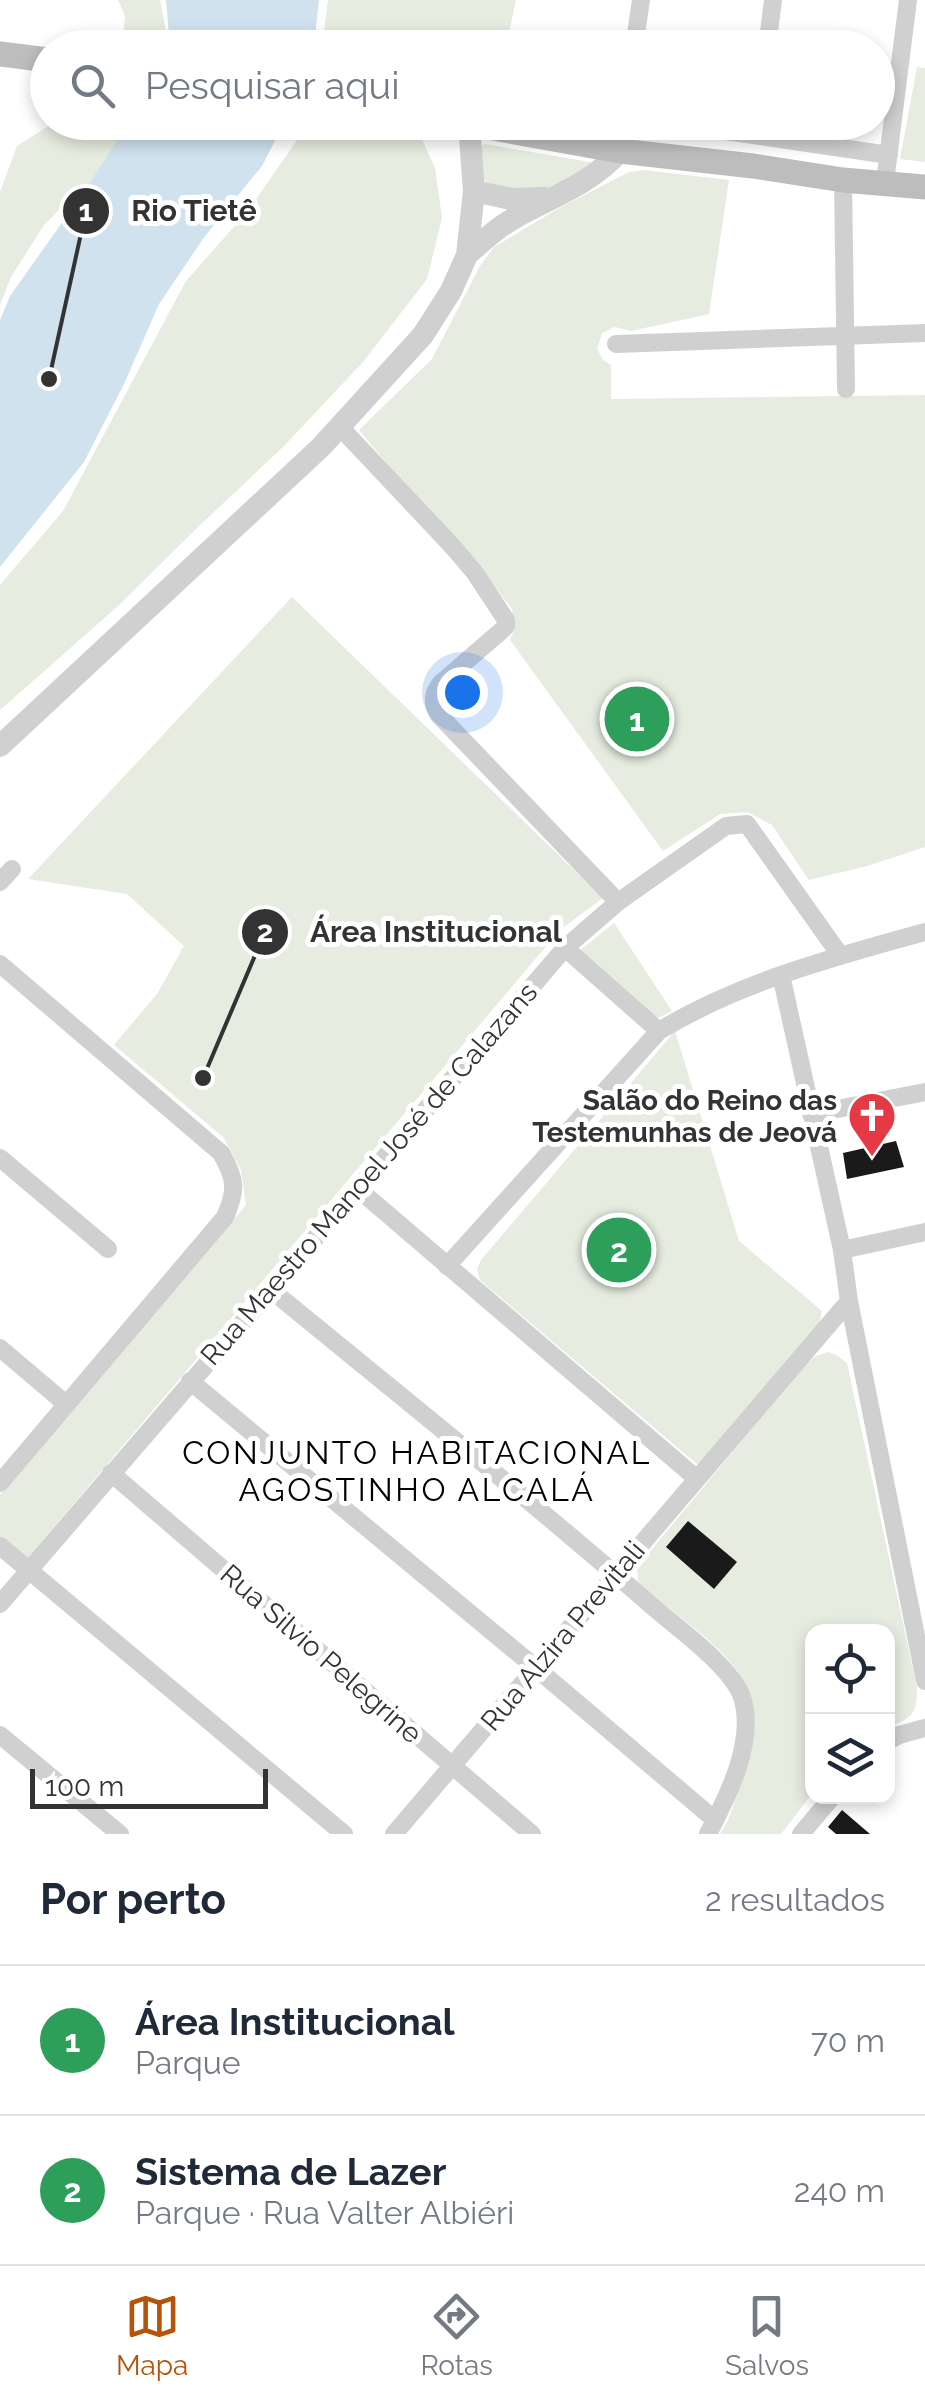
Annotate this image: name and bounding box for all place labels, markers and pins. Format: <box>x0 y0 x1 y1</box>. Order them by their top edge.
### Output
callout: Rio Tietê <box>61 181 277 241</box>
pin: 1 <box>604 682 670 756</box>
callout: Área Institucional <box>240 902 582 962</box>
place label: Salão do Reino das Testemunhas de Jeová <box>532 1084 837 1149</box>
church icon: Salão do Reino das Testemunhas de Jeová <box>846 1090 898 1158</box>
pin: 2 <box>586 1212 652 1288</box>

